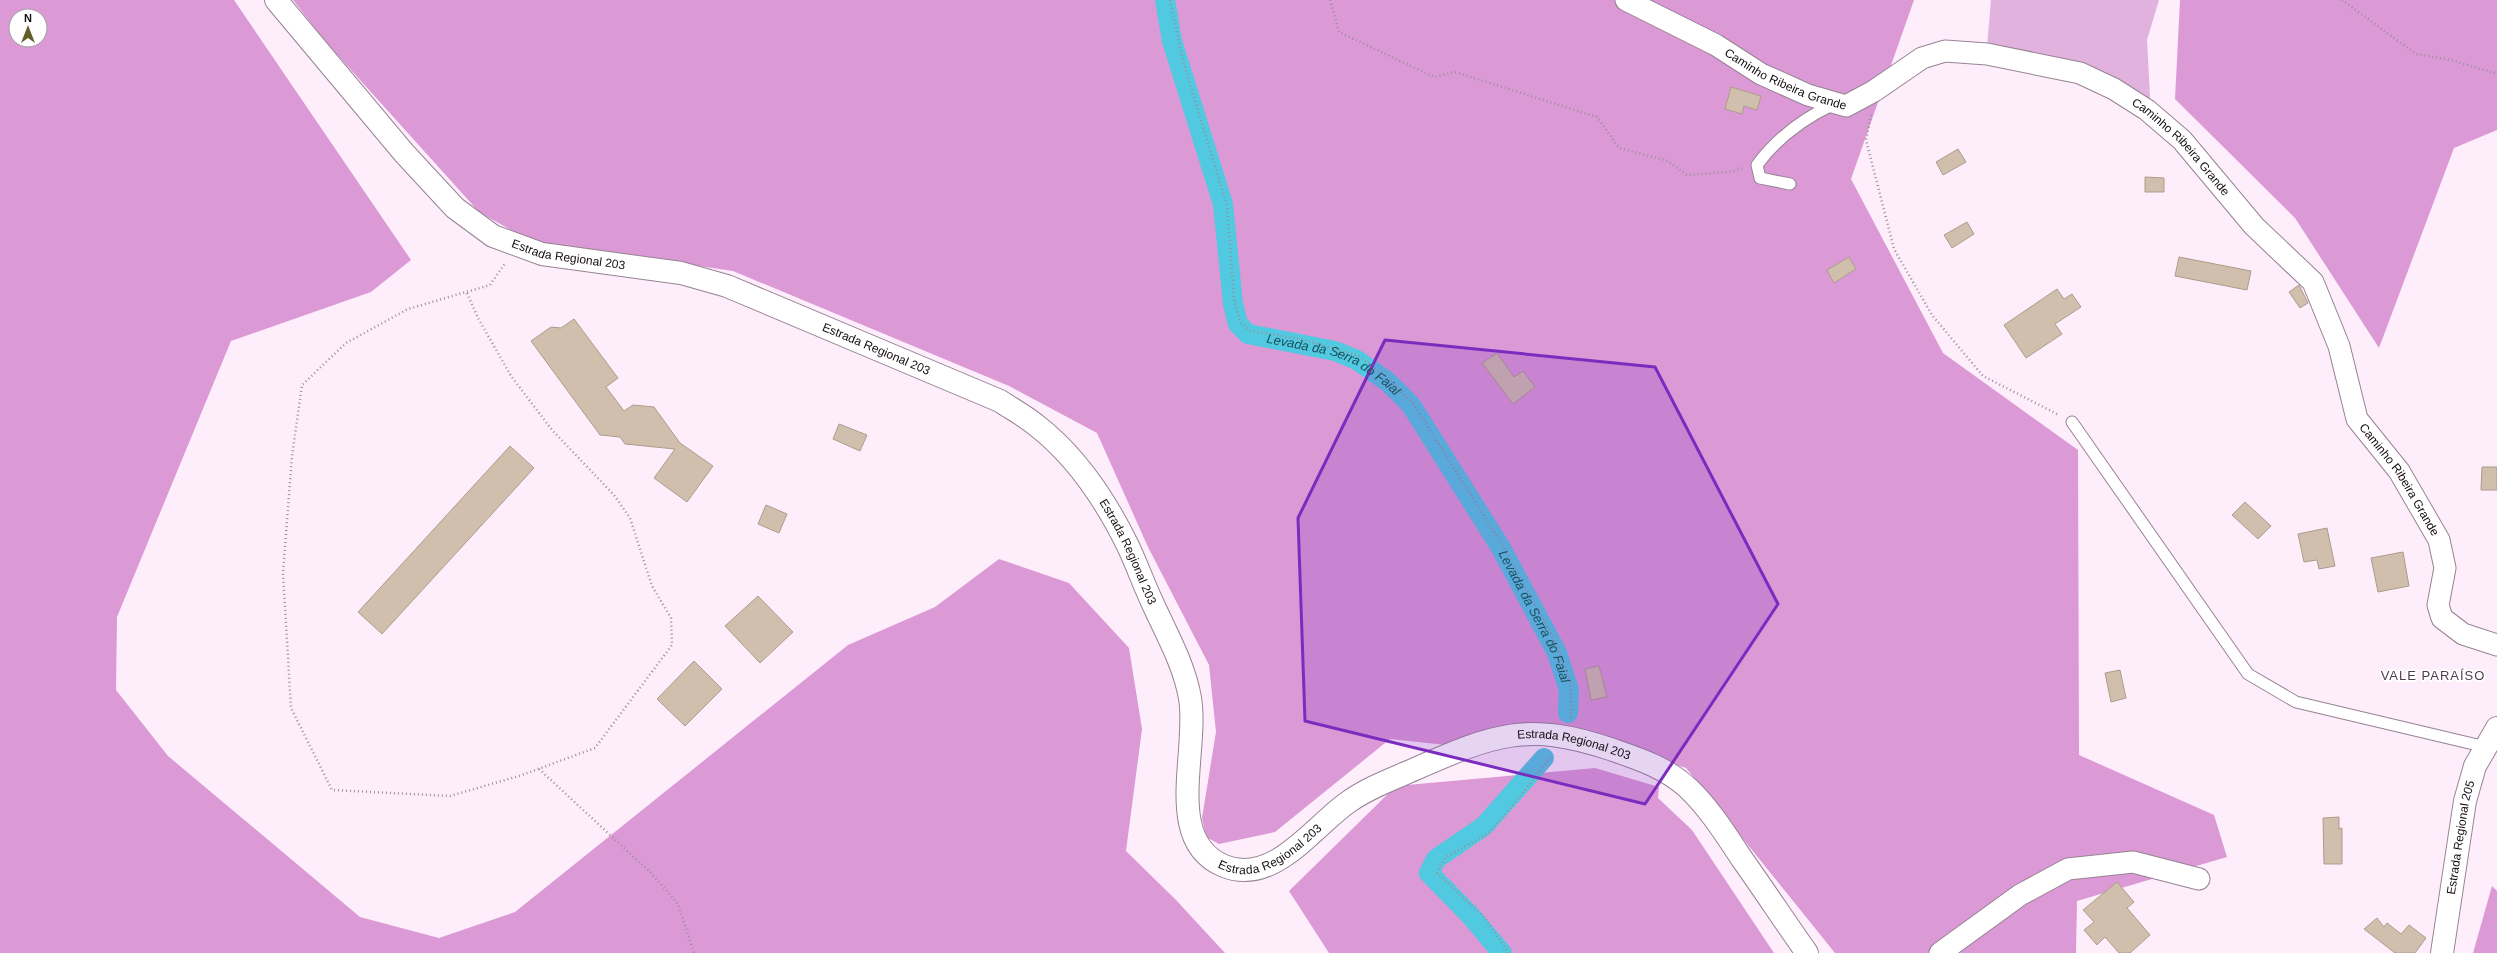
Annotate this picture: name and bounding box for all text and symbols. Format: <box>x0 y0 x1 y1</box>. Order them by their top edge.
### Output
north arrow <box>8 8 48 48</box>
text: N <box>24 12 32 24</box>
street label: Caminho Ribeira Grande <box>1722 46 1849 113</box>
street label: Caminho Ribeira Grande <box>2129 95 2233 199</box>
street label: Estrada Regional 203 <box>510 236 626 272</box>
street label: Estrada Regional 203 <box>820 320 933 378</box>
water label: Levada da Serra do Faial <box>1265 331 1404 399</box>
street label: Caminho Ribeira Grande <box>2356 421 2442 539</box>
street label: Estrada Regional 203 <box>1096 496 1159 607</box>
water label: Levada da Serra do Faial <box>1496 548 1573 686</box>
district label: VALE PARAÍSO <box>2381 668 2485 683</box>
street label: Estrada Regional 203 <box>1517 727 1633 763</box>
street label: Estrada Regional 205 <box>2444 779 2478 896</box>
street label: Estrada Regional 203 <box>1216 821 1325 877</box>

